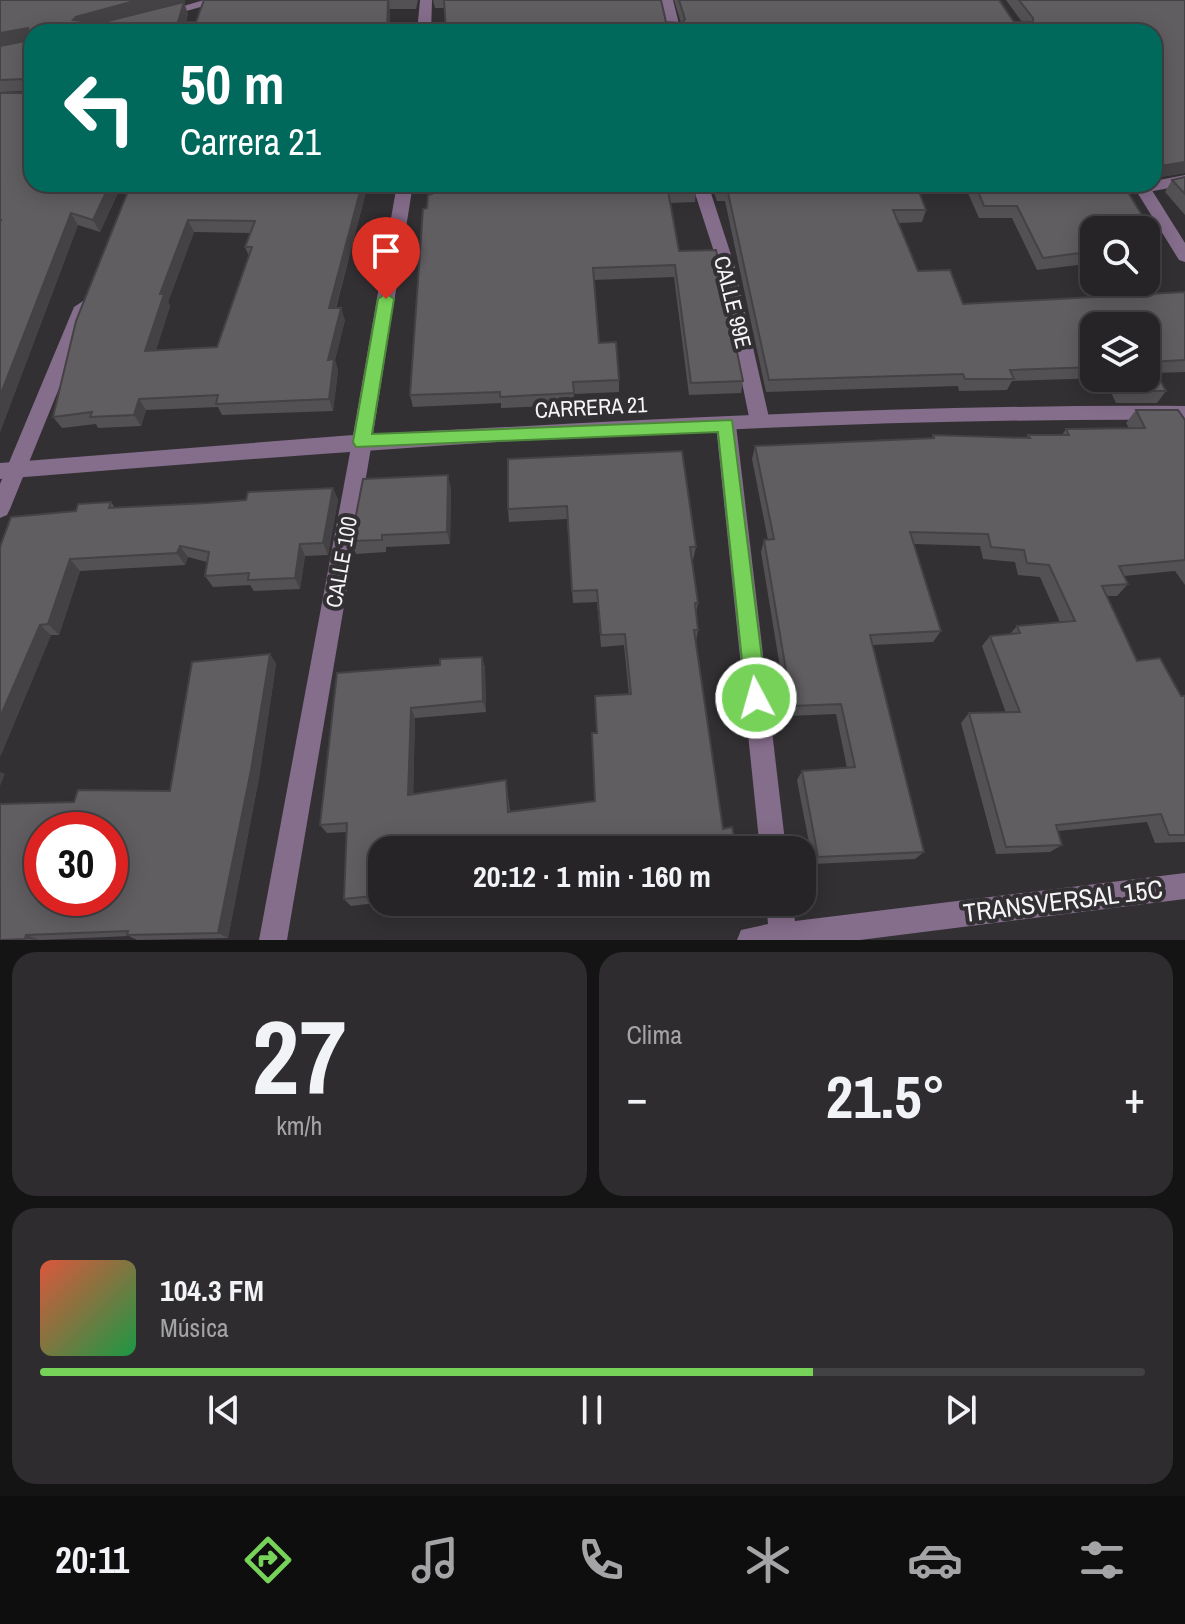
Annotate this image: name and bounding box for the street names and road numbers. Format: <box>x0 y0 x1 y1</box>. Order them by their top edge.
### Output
street label: CALLE 99E <box>707 253 759 351</box>
street label: CARRERA 21 <box>534 389 648 425</box>
street label: CALLE 100 <box>318 514 364 610</box>
street label: TRANSVERSAL 15C <box>961 871 1165 930</box>

